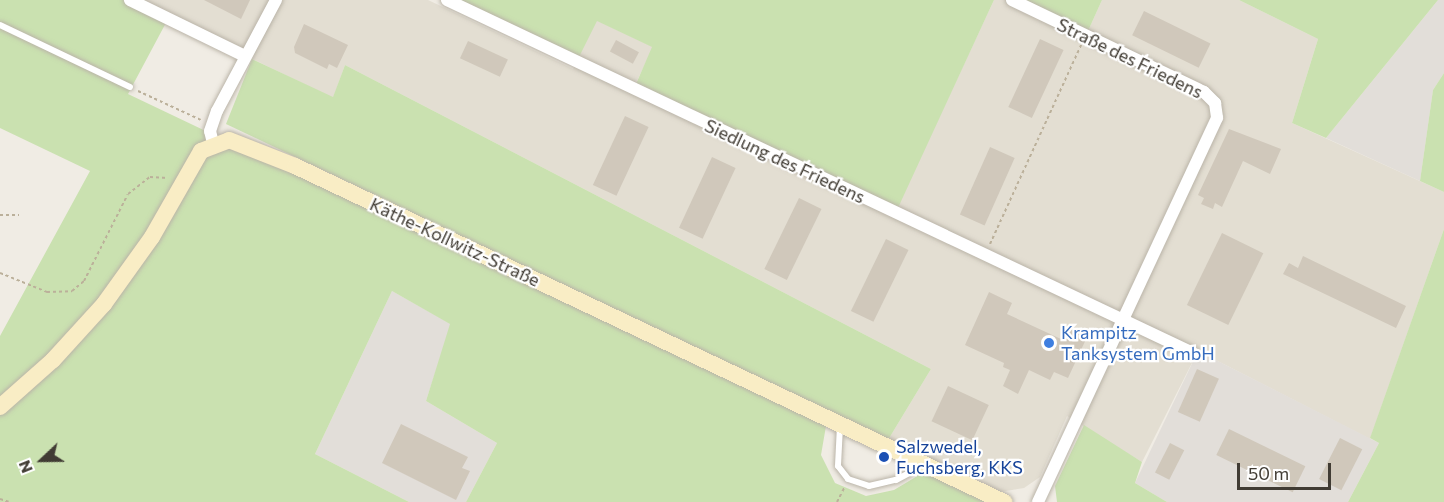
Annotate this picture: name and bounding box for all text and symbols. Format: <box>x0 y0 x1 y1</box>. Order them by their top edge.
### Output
street label: Straße des Friedens <box>1054 13 1206 103</box>
street label: Siedlung des Friedens <box>701 114 869 208</box>
street label: Käthe-Kollwitz-Straße <box>367 193 543 291</box>
place label: Krampitz Tanksystem GmbH <box>1061 322 1215 364</box>
marker: Krampitz Tanksystem GmbH <box>1042 336 1056 350</box>
north arrow <box>12 430 72 490</box>
place label: Salzwedel, Fuchsberg, KKS <box>896 436 1023 478</box>
marker: Salzwedel, Fuchsberg, KKS <box>877 450 891 464</box>
scale bar <box>1240 451 1334 489</box>
text: N <box>14 458 36 476</box>
text: 50 m <box>1248 462 1289 484</box>

